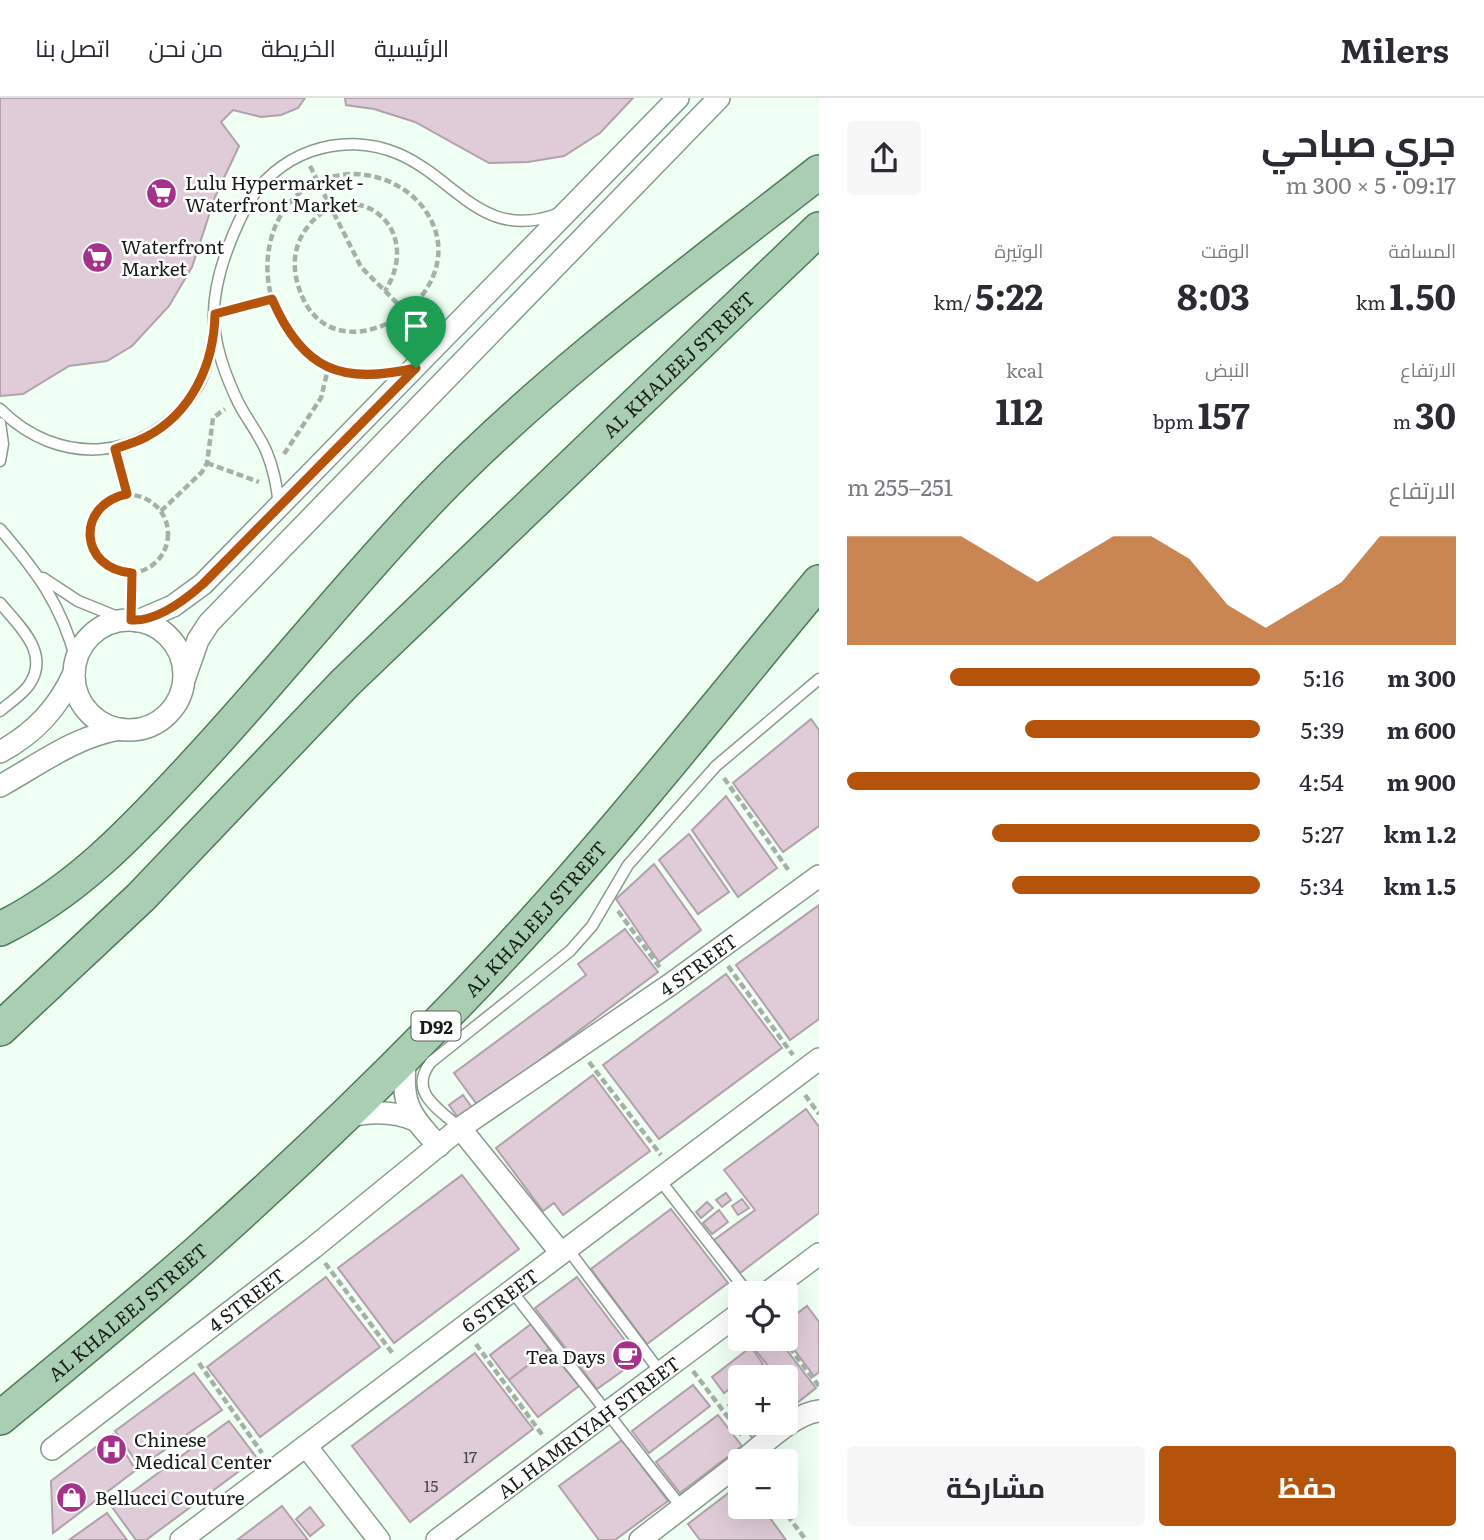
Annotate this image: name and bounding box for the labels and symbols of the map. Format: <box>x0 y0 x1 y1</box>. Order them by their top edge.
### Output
place label: Lulu Hypermarket - Waterfront Market <box>185 168 363 218</box>
supermarket icon: Lulu Hypermarket - Waterfront Market <box>145 176 179 210</box>
place label: Waterfront Market <box>121 232 224 282</box>
supermarket icon: Waterfront Market <box>81 240 115 274</box>
street label: AL KHALEEJ STREET <box>596 284 760 444</box>
pin <box>386 296 446 368</box>
street label: AL KHALEEJ STREET <box>457 834 613 1003</box>
street label: 4 STREET <box>653 926 743 1002</box>
road number: D92 <box>412 1012 460 1041</box>
street label: AL KHALEEJ STREET <box>42 1236 213 1387</box>
street label: 4 STREET <box>202 1261 291 1338</box>
street label: 6 STREET <box>455 1261 544 1338</box>
cafe icon: Tea Days <box>611 1339 645 1373</box>
place label: Tea Days <box>526 1342 605 1370</box>
street label: AL HAMRIYAH STREET <box>491 1349 686 1504</box>
place label: Chinese Medical Center <box>134 1425 272 1475</box>
hospital icon: Chinese Medical Center <box>94 1433 128 1467</box>
house number: 17 <box>463 1444 477 1468</box>
house number: 15 <box>424 1473 438 1497</box>
shop icon: Bellucci Couture <box>55 1480 89 1514</box>
place label: Bellucci Couture <box>95 1483 245 1511</box>

